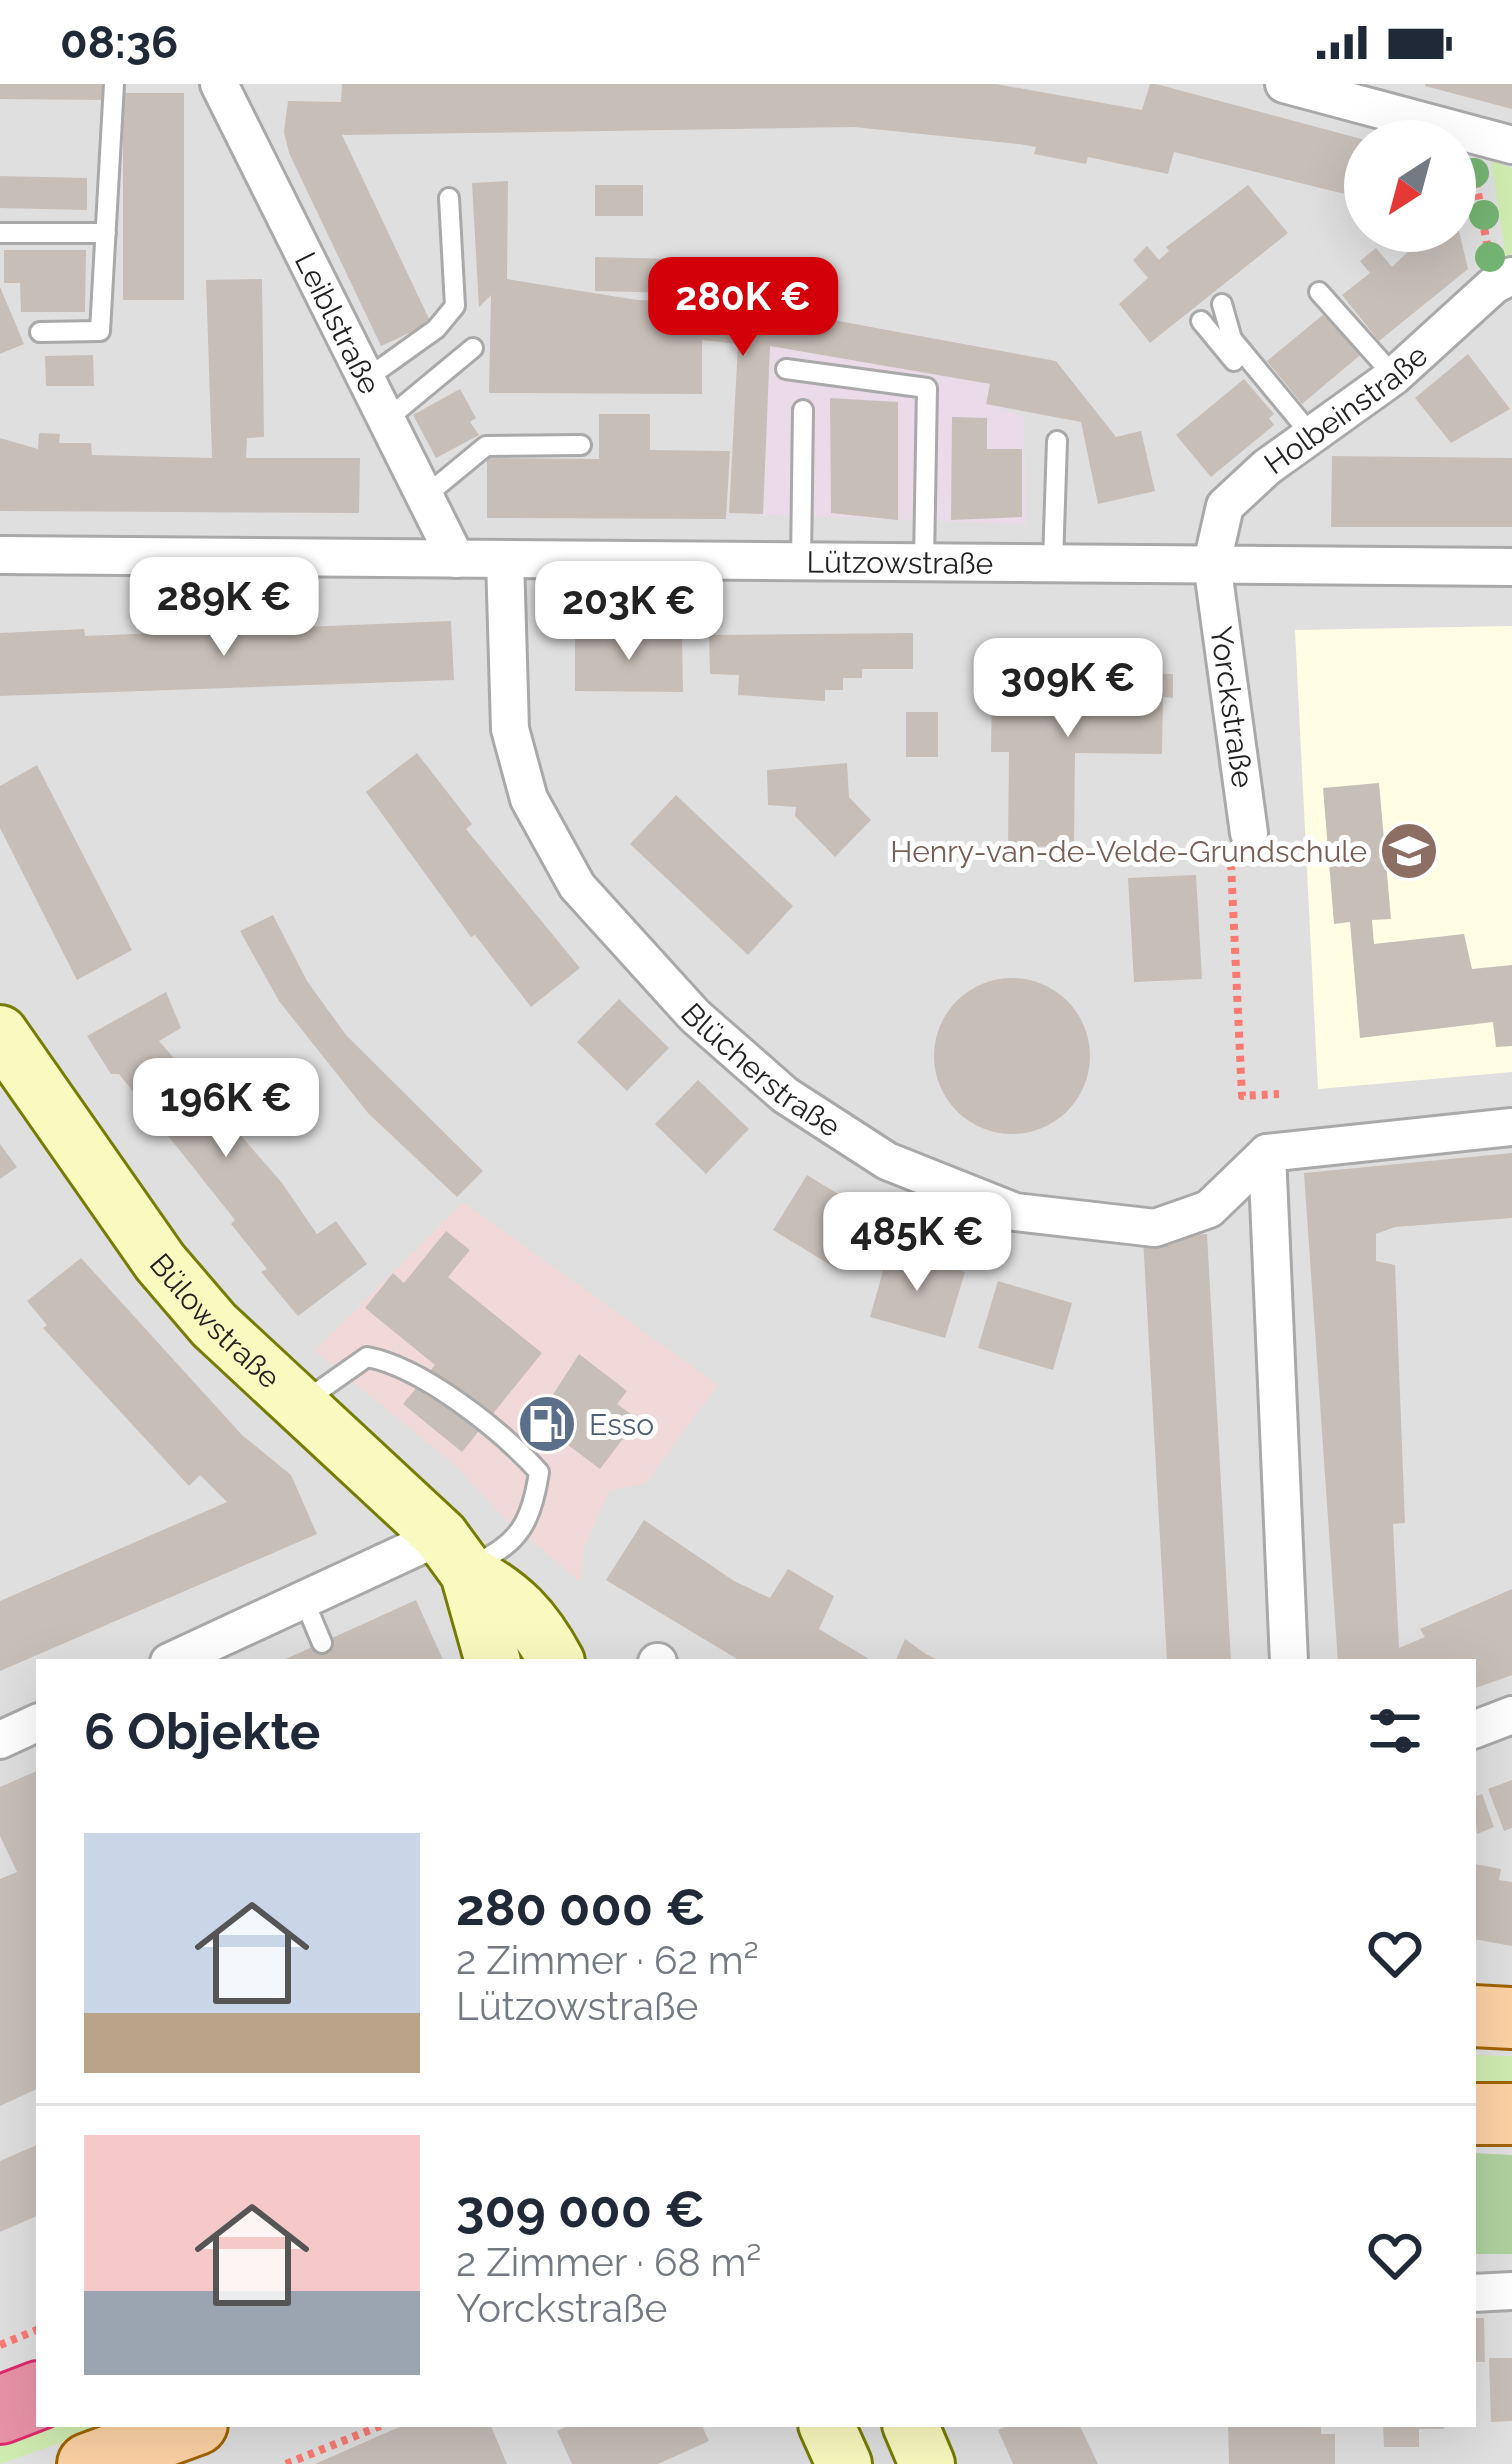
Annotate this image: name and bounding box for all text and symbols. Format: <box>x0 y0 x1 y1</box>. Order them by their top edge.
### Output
text: 08:36 <box>60 16 178 69</box>
north arrow <box>1344 120 1476 252</box>
map controls <box>1344 120 1476 252</box>
street label: Leiblstraße <box>288 246 388 399</box>
pin: 280K € <box>645 257 841 359</box>
text: 280K € <box>675 273 811 319</box>
street label: Holbeinstraße <box>1258 337 1434 481</box>
street label: Lützowstraße <box>807 544 993 580</box>
pin: 289K € <box>126 557 322 659</box>
pin: 203K € <box>531 561 727 663</box>
text: 289K € <box>157 573 291 619</box>
text: 203K € <box>562 577 696 623</box>
street label: Yorckstraße <box>1203 624 1261 790</box>
pin: 309K € <box>970 638 1166 740</box>
text: 309K € <box>1001 654 1135 700</box>
school or university icon: Henry-van-de-Velde-Grundschule <box>1378 820 1440 882</box>
place label: Henry-van-de-Velde-Grundschule <box>890 834 1367 869</box>
street label: Blücherstraße <box>674 996 847 1144</box>
pin: 196K € <box>128 1058 324 1160</box>
text: 196K € <box>160 1074 292 1120</box>
pin: 485K € <box>819 1192 1015 1294</box>
text: 485K € <box>850 1208 984 1254</box>
street label: Bülowstraße <box>143 1246 288 1395</box>
fuel station icon: Esso <box>516 1393 578 1455</box>
place label: Esso <box>589 1407 654 1442</box>
icon: filters <box>1362 1698 1428 1764</box>
text: 6 Objekte <box>84 1701 320 1761</box>
text: 280 000 € <box>456 1877 706 1937</box>
icon: home <box>180 1881 324 2025</box>
icon: heart <box>1362 1920 1428 1986</box>
text: 2 Zimmer · 62 m² <box>456 1937 759 1983</box>
text: Lützowstraße <box>456 1983 699 2029</box>
text: 309 000 € <box>456 2179 705 2239</box>
icon: home <box>180 2183 324 2327</box>
icon: heart <box>1362 2222 1428 2288</box>
text: 2 Zimmer · 68 m² <box>456 2239 761 2285</box>
text: Yorckstraße <box>456 2285 667 2331</box>

